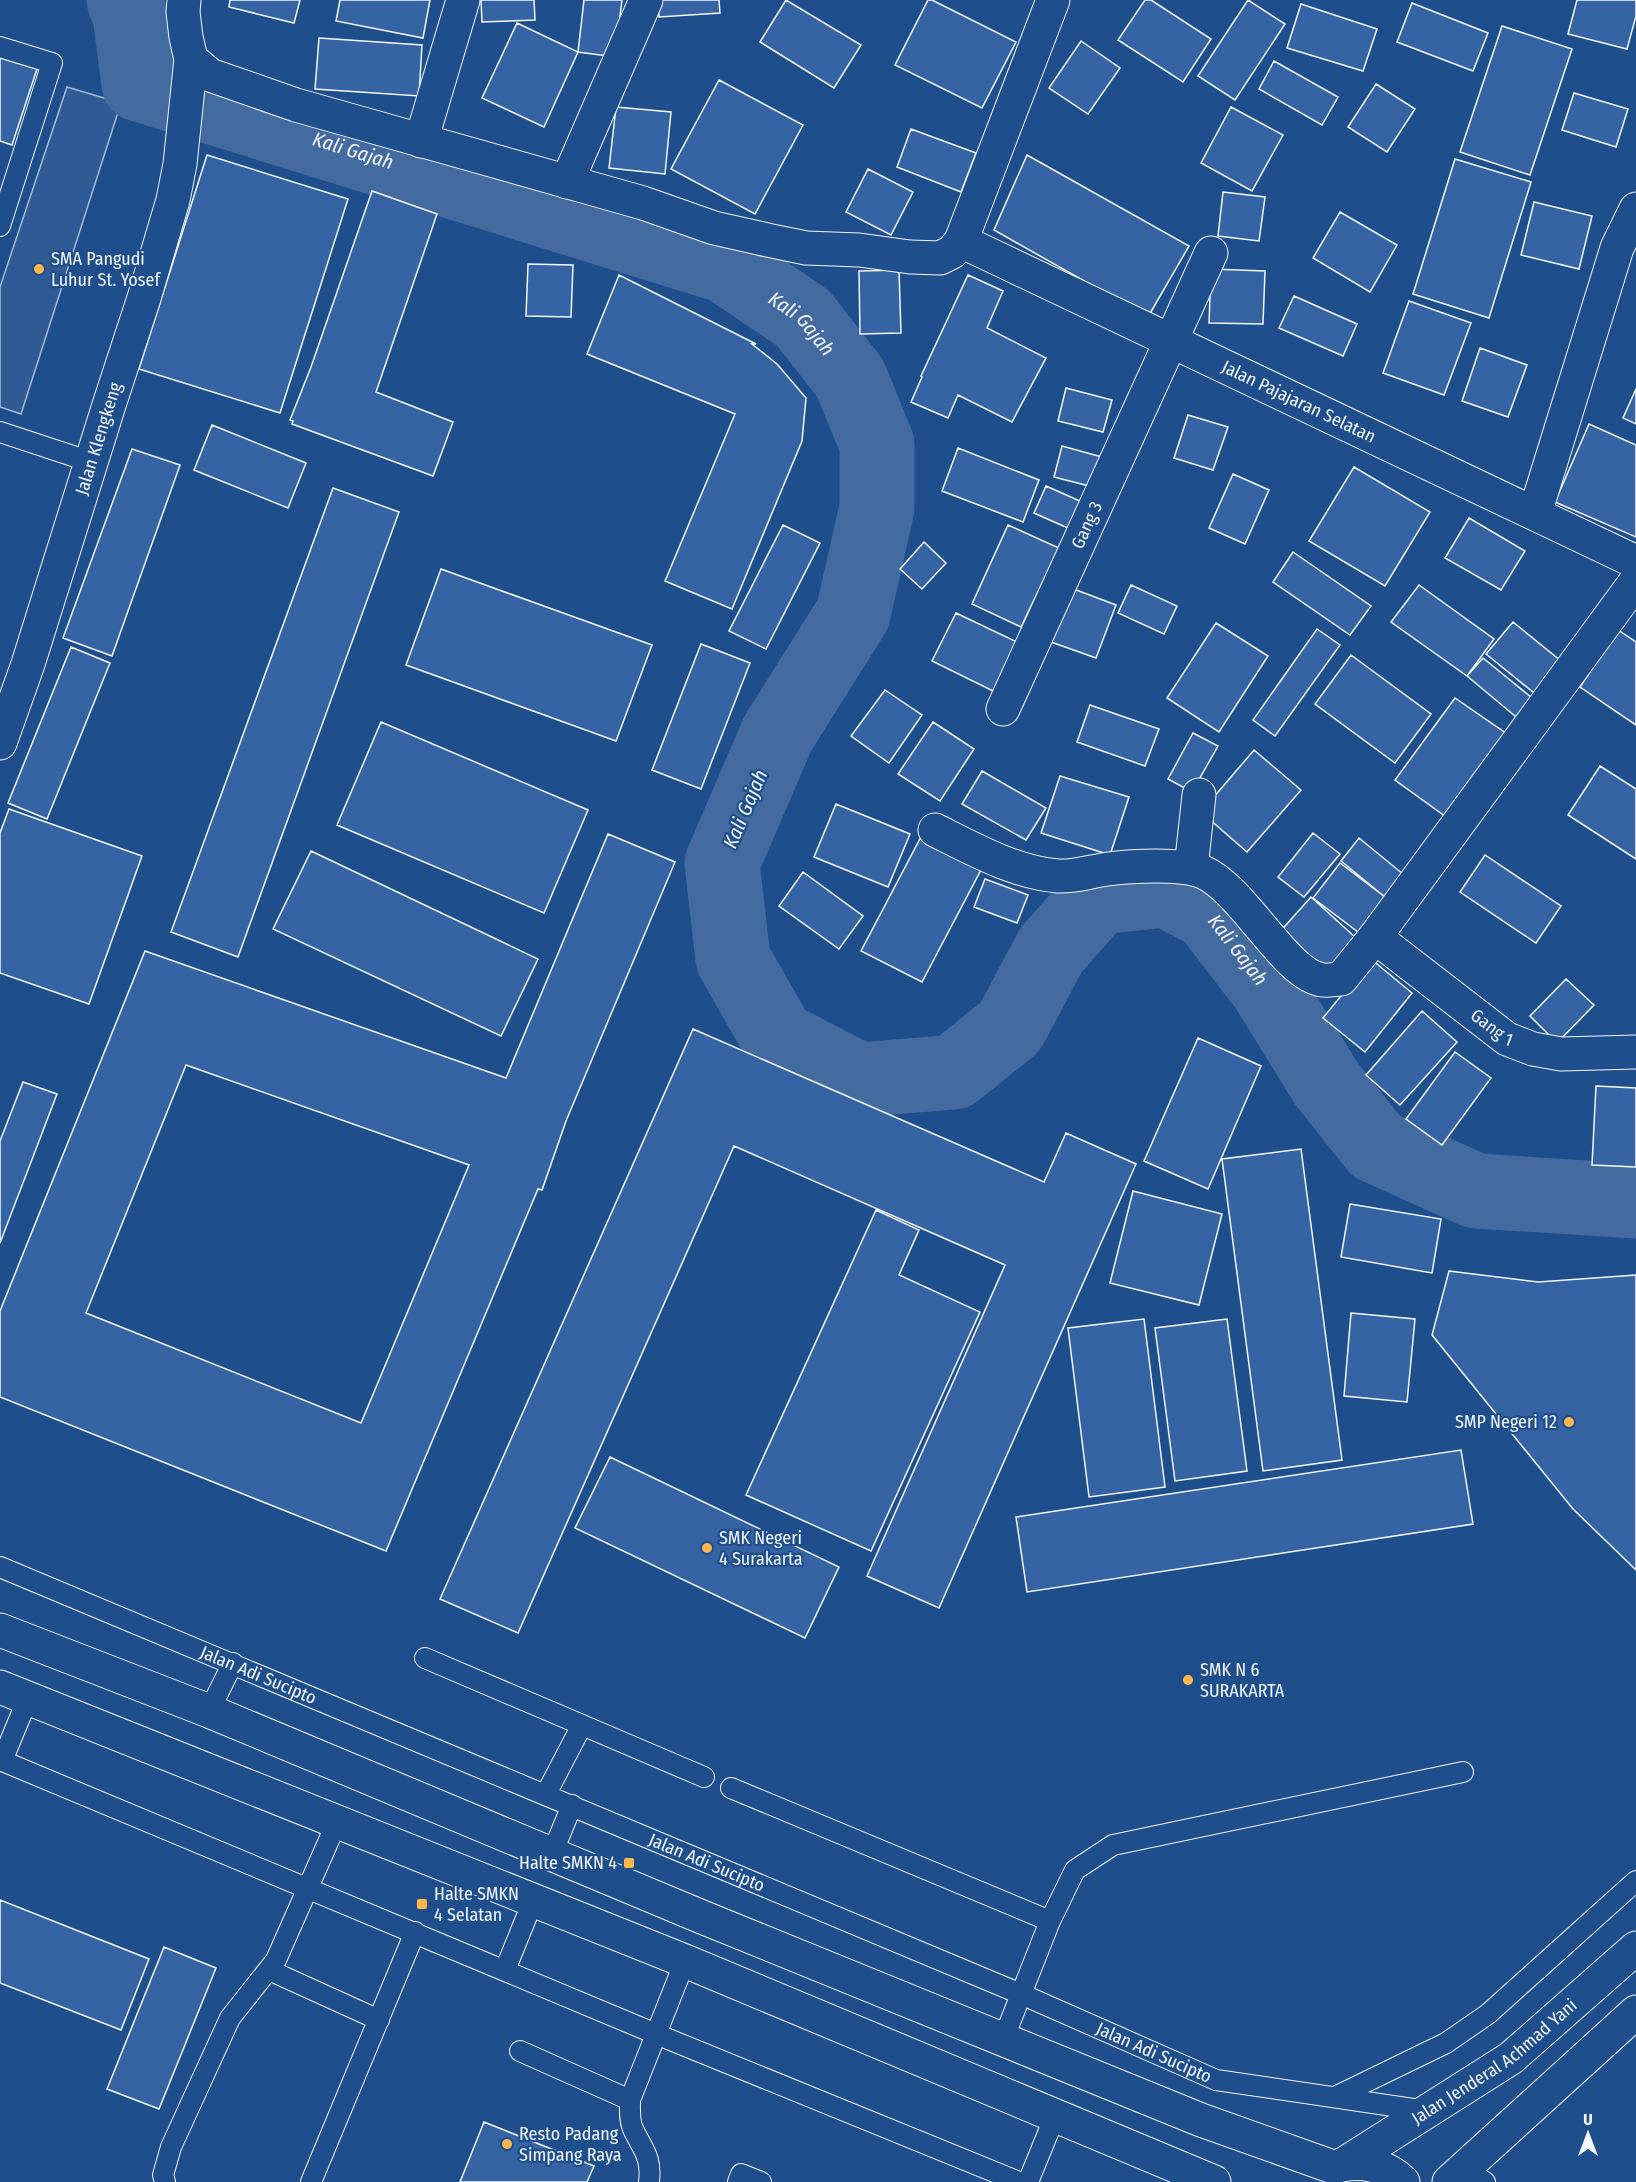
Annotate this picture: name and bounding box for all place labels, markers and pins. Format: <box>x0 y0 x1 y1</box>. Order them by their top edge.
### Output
place label: SMA Pangudi Luhur St. Yosef <box>51 248 161 291</box>
marker: SMA Pangudi Luhur St. Yosef <box>32 262 46 276</box>
place label: SMP Negeri 12 <box>1455 1411 1557 1433</box>
marker: SMP Negeri 12 <box>1562 1415 1576 1429</box>
place label: SMK Negeri 4 Surakarta <box>719 1527 803 1570</box>
marker: SMK Negeri 4 Surakarta <box>700 1541 714 1555</box>
place label: SMK N 6 SURAKARTA <box>1200 1659 1285 1702</box>
marker: SMK N 6 SURAKARTA <box>1181 1673 1195 1687</box>
place label: Halte SMKN 4 <box>519 1852 617 1874</box>
marker: Halte SMKN 4 <box>622 1856 636 1870</box>
place label: Halte SMKN 4 Selatan <box>434 1883 519 1926</box>
marker: Halte SMKN 4 Selatan <box>415 1897 429 1911</box>
place label: Resto Padang Simpang Raya <box>519 2123 622 2166</box>
marker: Resto Padang Simpang Raya <box>500 2137 514 2151</box>

